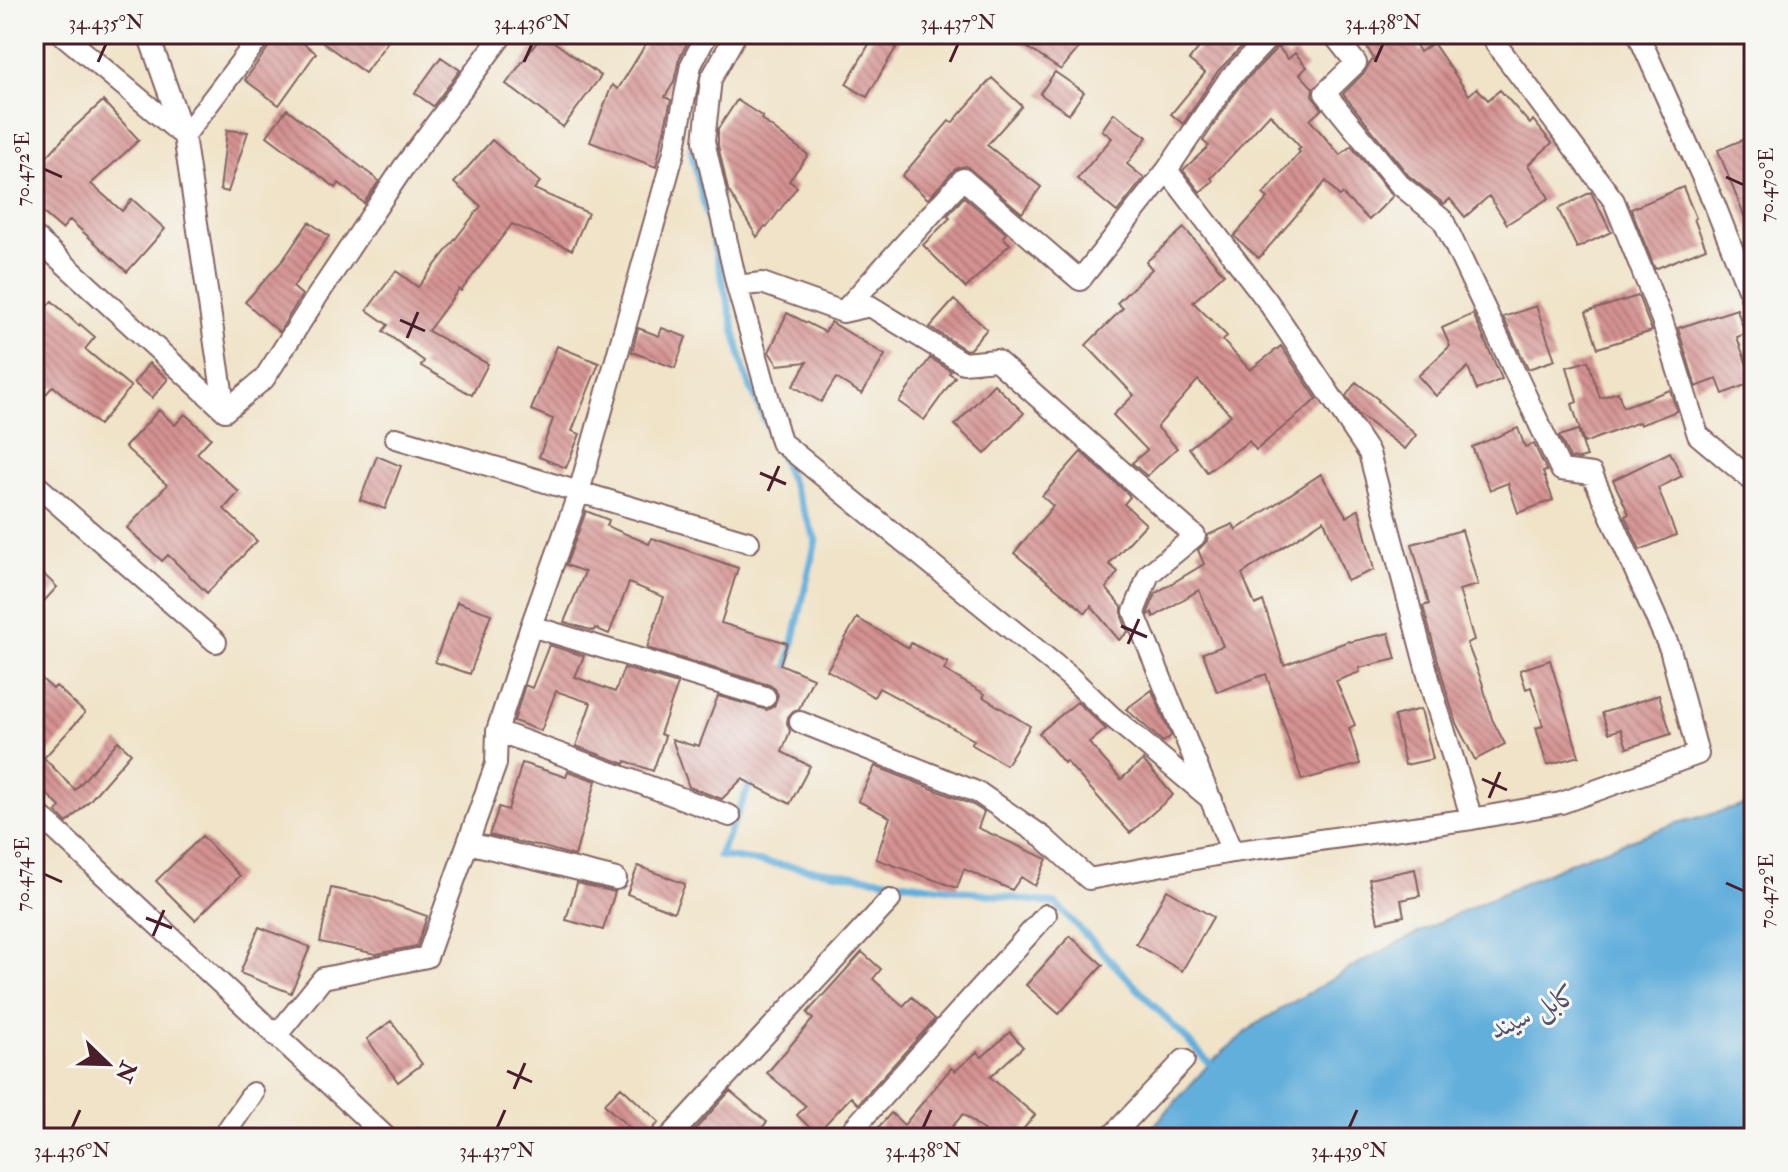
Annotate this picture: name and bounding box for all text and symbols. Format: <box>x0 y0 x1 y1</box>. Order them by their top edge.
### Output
text: 34.435°N <box>68 10 144 35</box>
text: 34.436°N <box>494 10 570 35</box>
text: 34.437°N <box>920 10 996 35</box>
text: 34.438°N <box>1345 10 1421 35</box>
text: 70.472°E <box>10 132 35 206</box>
text: 70.470°E <box>1754 148 1779 222</box>
text: 70.474°E <box>10 837 35 911</box>
text: 70.472°E <box>1754 854 1779 928</box>
water label: کابل سيند <box>1484 976 1584 1049</box>
north arrow <box>68 1024 148 1104</box>
text: N <box>109 1056 143 1086</box>
text: 34.436°N <box>34 1138 110 1163</box>
text: 34.437°N <box>459 1138 535 1163</box>
text: 34.438°N <box>885 1138 961 1163</box>
text: 34.439°N <box>1311 1138 1387 1163</box>

